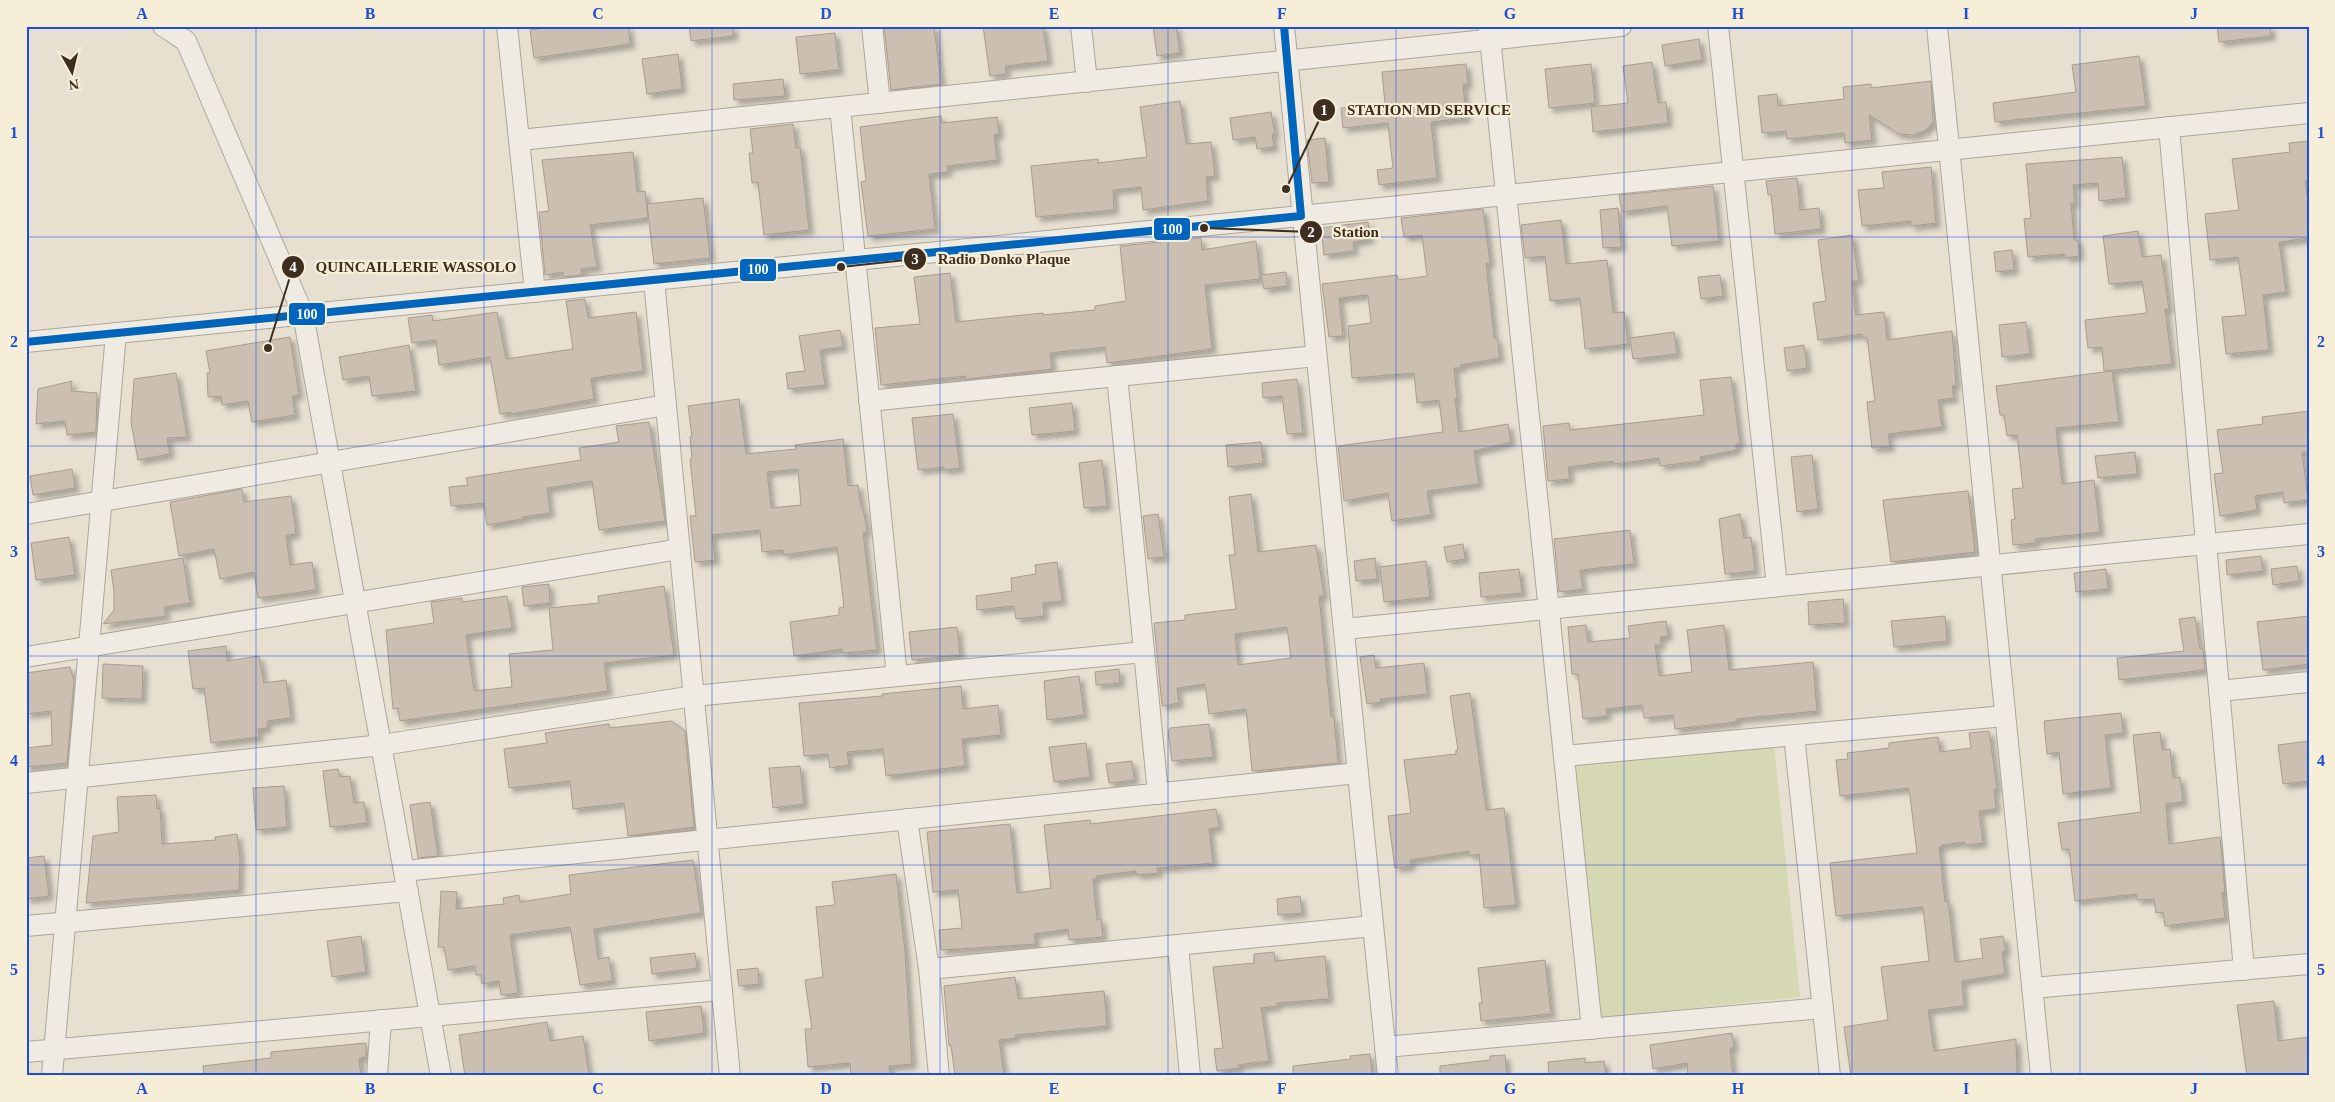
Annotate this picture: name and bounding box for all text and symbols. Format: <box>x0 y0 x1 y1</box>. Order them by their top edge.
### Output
text: A <box>136 5 148 22</box>
text: B <box>365 5 376 22</box>
text: C <box>592 5 604 22</box>
text: D <box>820 5 832 22</box>
text: E <box>1049 5 1059 22</box>
text: F <box>1277 5 1287 22</box>
text: G <box>1504 5 1517 22</box>
text: H <box>1732 5 1745 22</box>
text: I <box>1963 5 1969 22</box>
text: J <box>2190 5 2198 22</box>
north arrow <box>48 48 98 98</box>
text: N <box>68 76 80 93</box>
callout: STATION MD SERVICE <box>1312 95 1521 125</box>
text: 1 <box>1320 102 1328 118</box>
text: STATION MD SERVICE <box>1347 102 1511 118</box>
text: 1 <box>10 124 18 141</box>
text: 1 <box>2317 124 2325 141</box>
line badge: 100 <box>1153 217 1191 241</box>
callout: Station <box>1298 217 1389 247</box>
text: 100 <box>1162 222 1183 237</box>
text: 2 <box>1307 224 1315 240</box>
text: Station <box>1333 224 1380 240</box>
callout: Radio Donko Plaque <box>903 244 1080 274</box>
text: 3 <box>911 251 919 267</box>
text: Radio Donko Plaque <box>938 251 1071 267</box>
callout: QUINCAILLERIE WASSOLO <box>280 252 527 282</box>
line badge: 100 <box>739 258 777 282</box>
text: 4 <box>289 259 297 275</box>
text: QUINCAILLERIE WASSOLO <box>315 259 517 275</box>
text: 100 <box>748 262 769 277</box>
line badge: 100 <box>288 302 326 326</box>
text: 100 <box>297 307 318 322</box>
text: 2 <box>10 333 18 350</box>
text: 2 <box>2317 333 2325 350</box>
text: 3 <box>10 543 18 560</box>
text: 3 <box>2317 543 2325 560</box>
text: 4 <box>10 752 18 769</box>
text: 4 <box>2317 752 2325 769</box>
text: 5 <box>10 961 18 978</box>
text: 5 <box>2317 961 2325 978</box>
text: A <box>136 1080 148 1097</box>
text: B <box>365 1080 376 1097</box>
text: C <box>592 1080 604 1097</box>
text: D <box>820 1080 832 1097</box>
text: E <box>1049 1080 1059 1097</box>
text: F <box>1277 1080 1287 1097</box>
text: G <box>1504 1080 1517 1097</box>
text: H <box>1732 1080 1745 1097</box>
text: I <box>1963 1080 1969 1097</box>
text: J <box>2190 1080 2198 1097</box>

